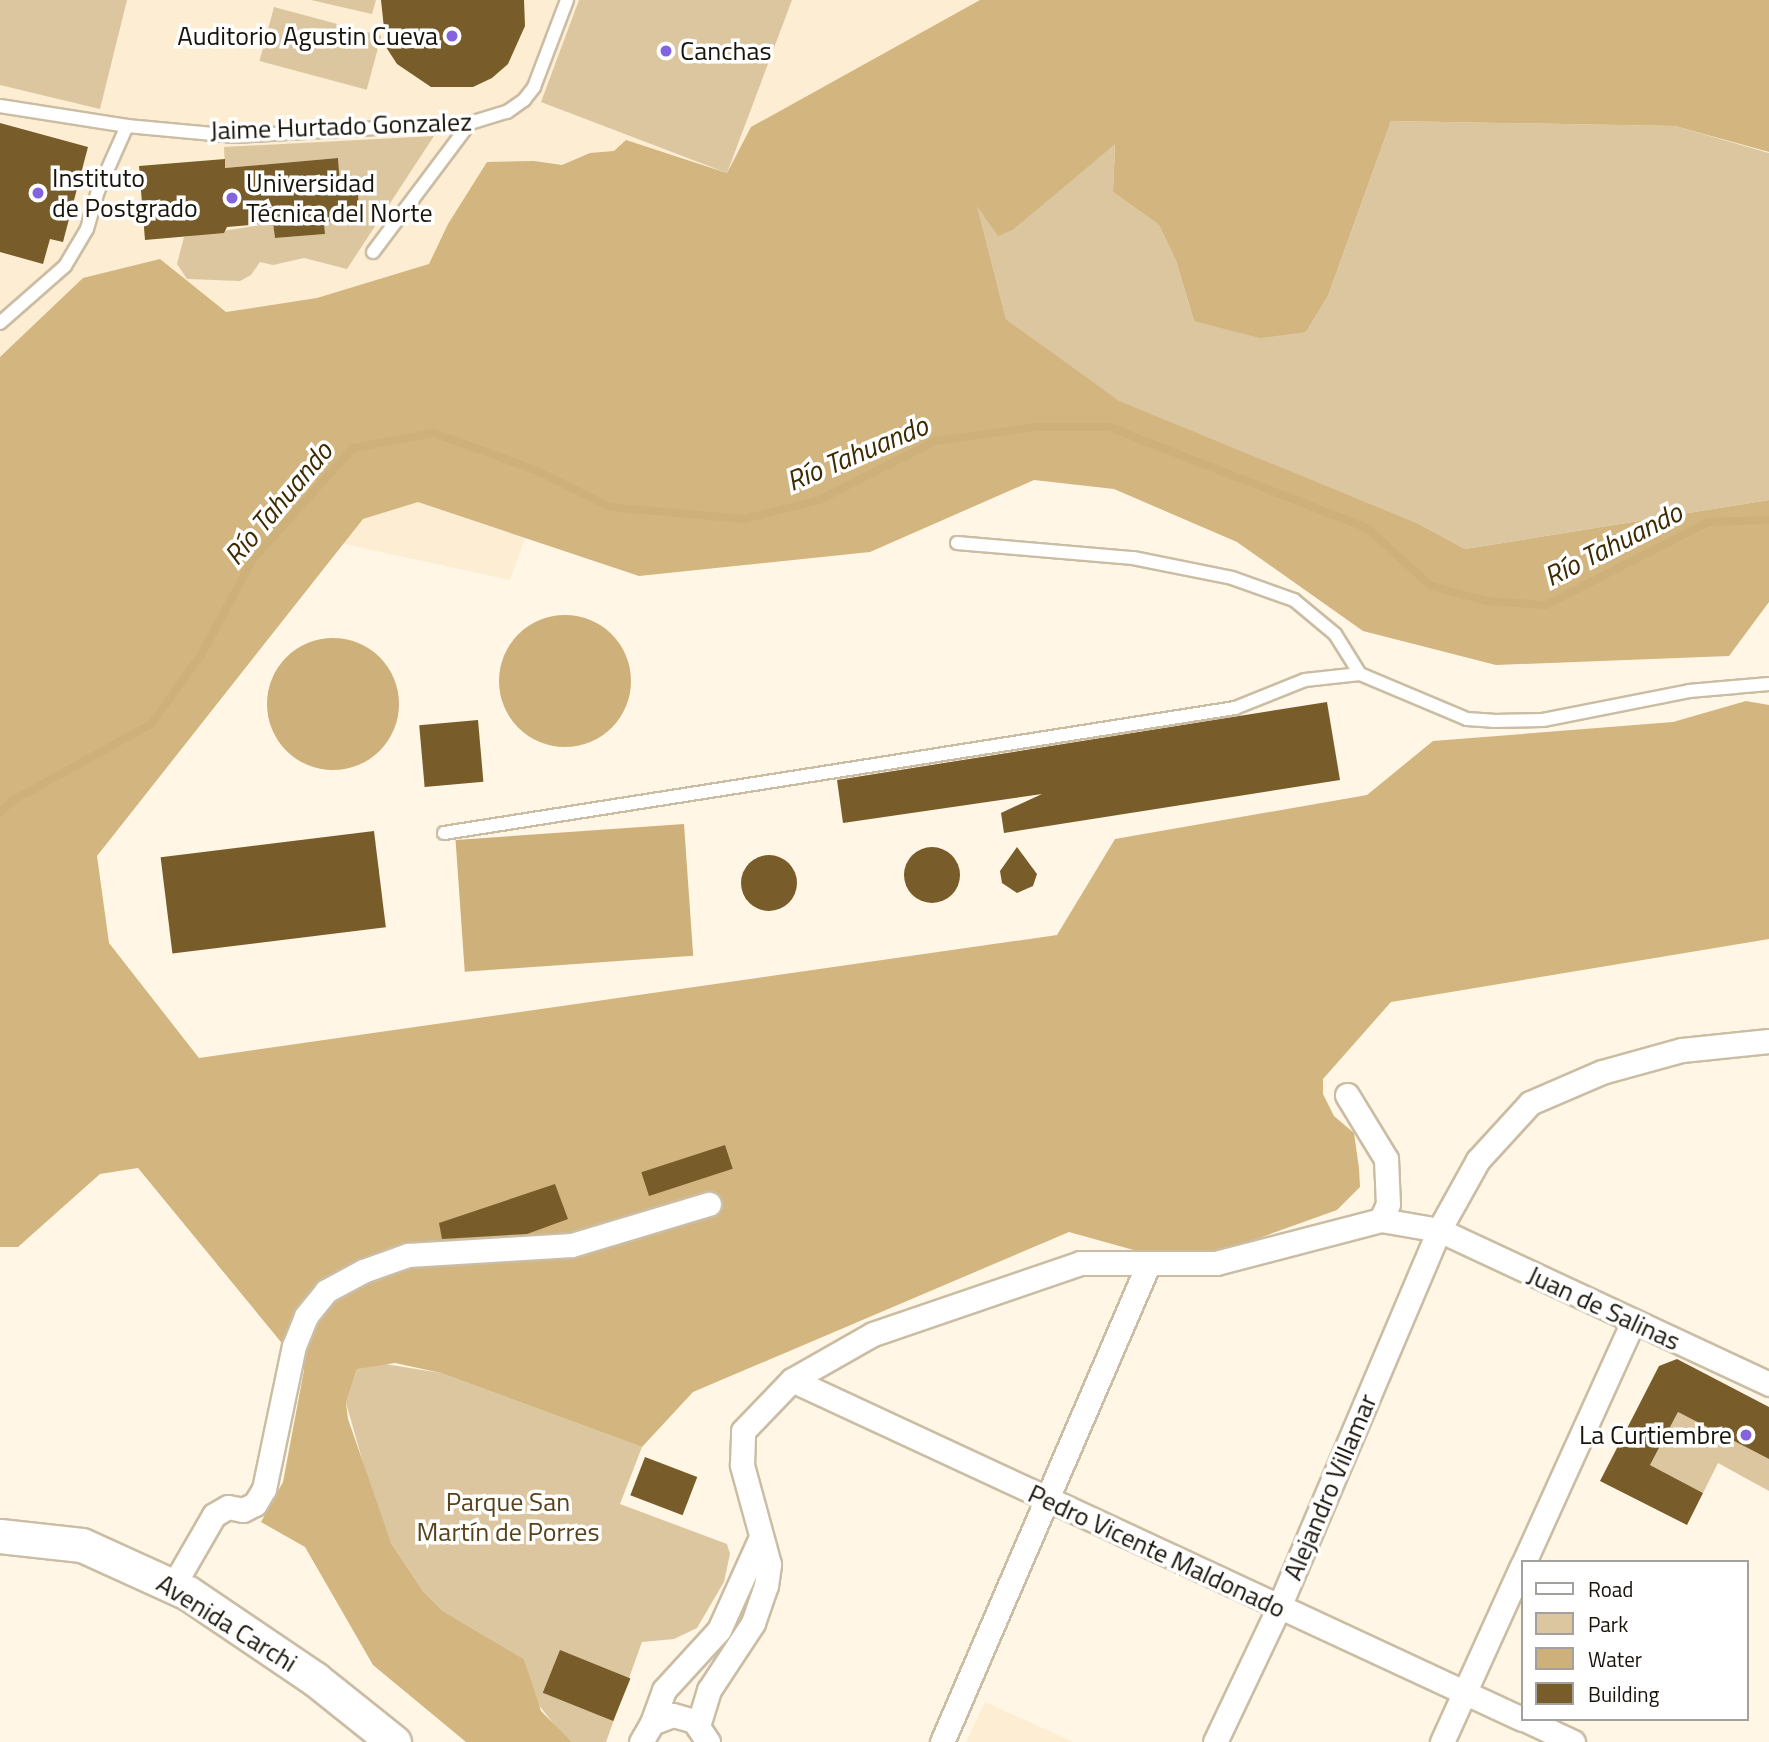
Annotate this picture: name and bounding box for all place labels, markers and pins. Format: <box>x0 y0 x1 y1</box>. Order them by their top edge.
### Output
place label: Auditorio Agustin Cueva <box>177 20 438 52</box>
marker: Auditorio Agustin Cueva <box>444 28 460 44</box>
place label: Canchas <box>680 35 772 67</box>
marker: Canchas <box>658 43 674 59</box>
place label: Instituto de Postgrado <box>52 162 198 224</box>
place label: Universidad Técnica del Norte <box>246 167 433 228</box>
marker: Instituto de Postgrado <box>30 185 46 201</box>
marker: Universidad Técnica del Norte <box>224 190 240 206</box>
place label: La Curtiembre <box>1579 1419 1732 1451</box>
marker: La Curtiembre <box>1738 1427 1754 1443</box>

